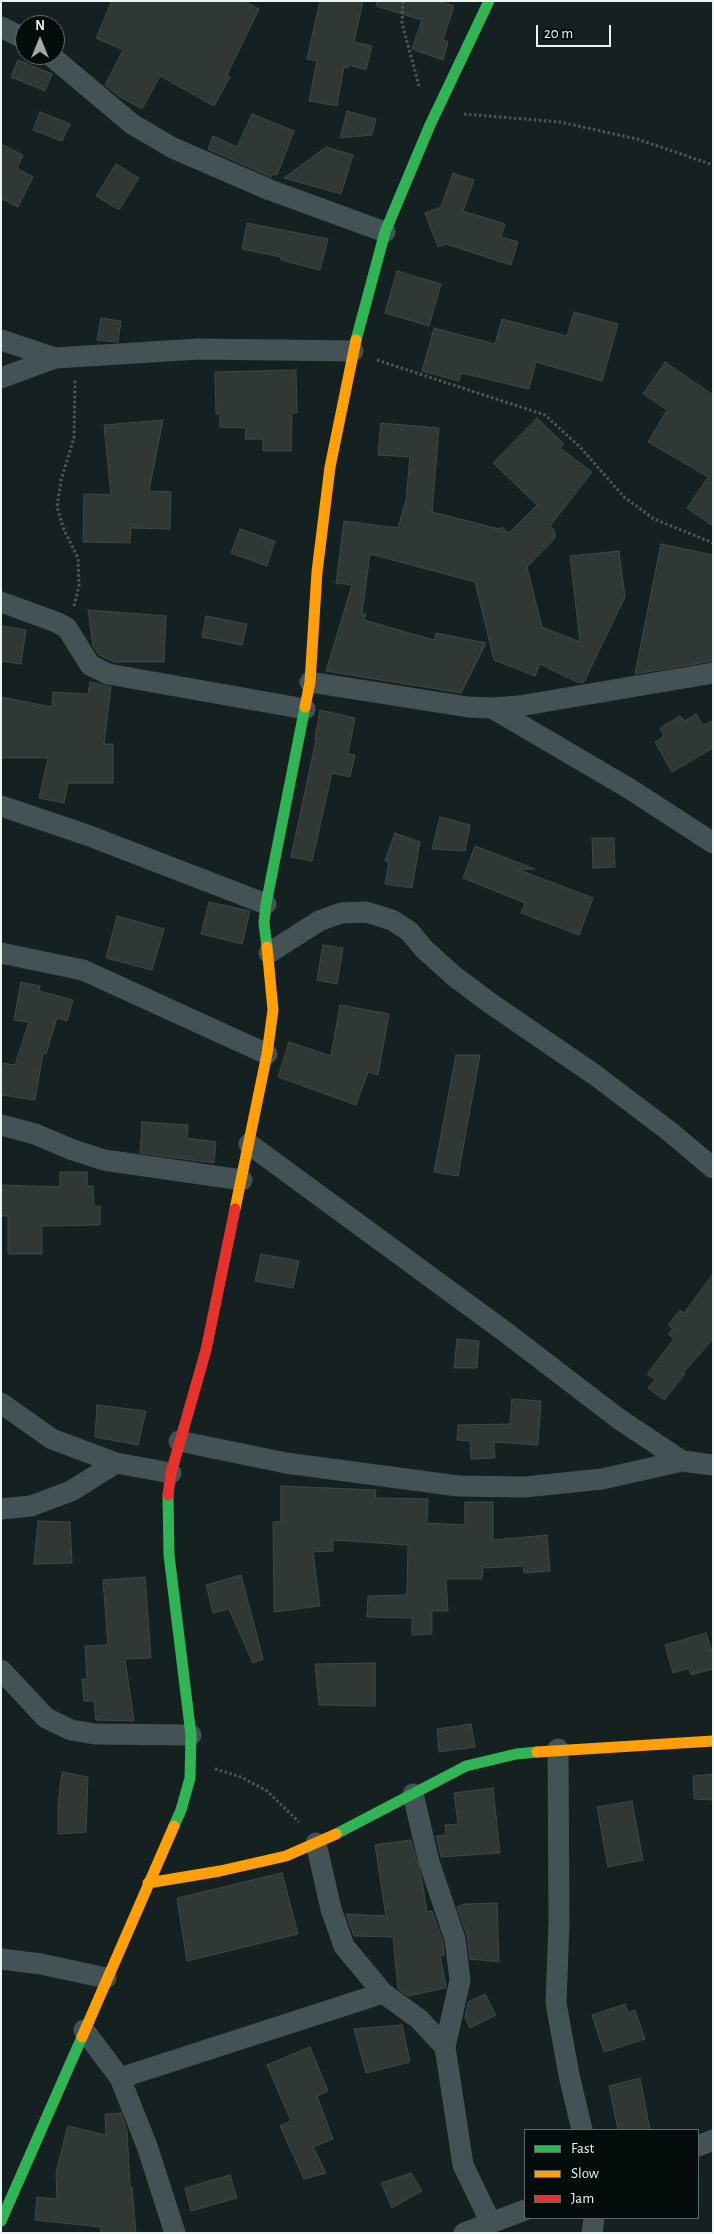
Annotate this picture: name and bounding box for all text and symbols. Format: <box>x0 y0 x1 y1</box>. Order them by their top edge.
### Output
north arrow <box>15 15 65 65</box>
scale bar <box>539 15 614 47</box>
text: N <box>35 19 45 33</box>
text: 20 m <box>544 26 573 41</box>
legend <box>524 2129 699 2219</box>
text: Fast <box>571 2141 594 2156</box>
text: Slow <box>571 2166 599 2181</box>
text: Jam <box>571 2191 594 2206</box>

